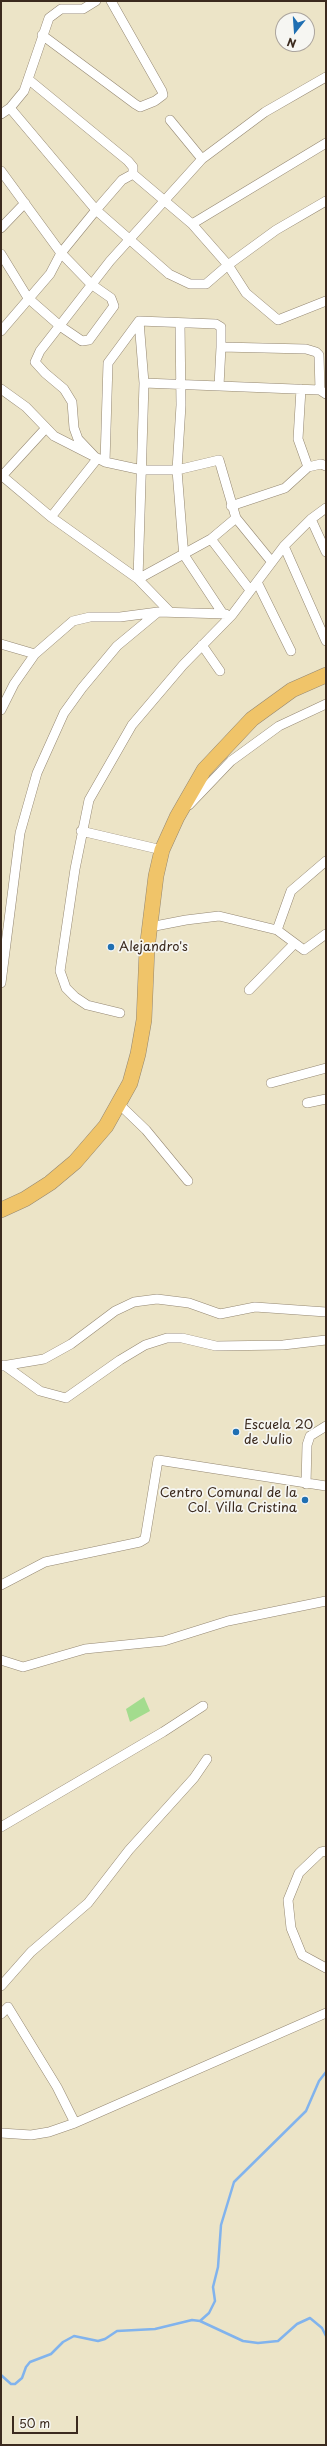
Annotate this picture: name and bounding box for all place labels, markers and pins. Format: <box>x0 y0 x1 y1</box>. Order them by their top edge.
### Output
place label: Alejandro's <box>119 939 188 955</box>
marker: Alejandro's <box>106 942 116 952</box>
place label: Escuela 20 de Julio <box>244 1417 313 1448</box>
marker: Escuela 20 de Julio <box>231 1427 241 1437</box>
place label: Centro Comunal de la Col. Villa Cristina <box>160 1485 297 1516</box>
marker: Centro Comunal de la Col. Villa Cristina <box>300 1495 310 1505</box>

